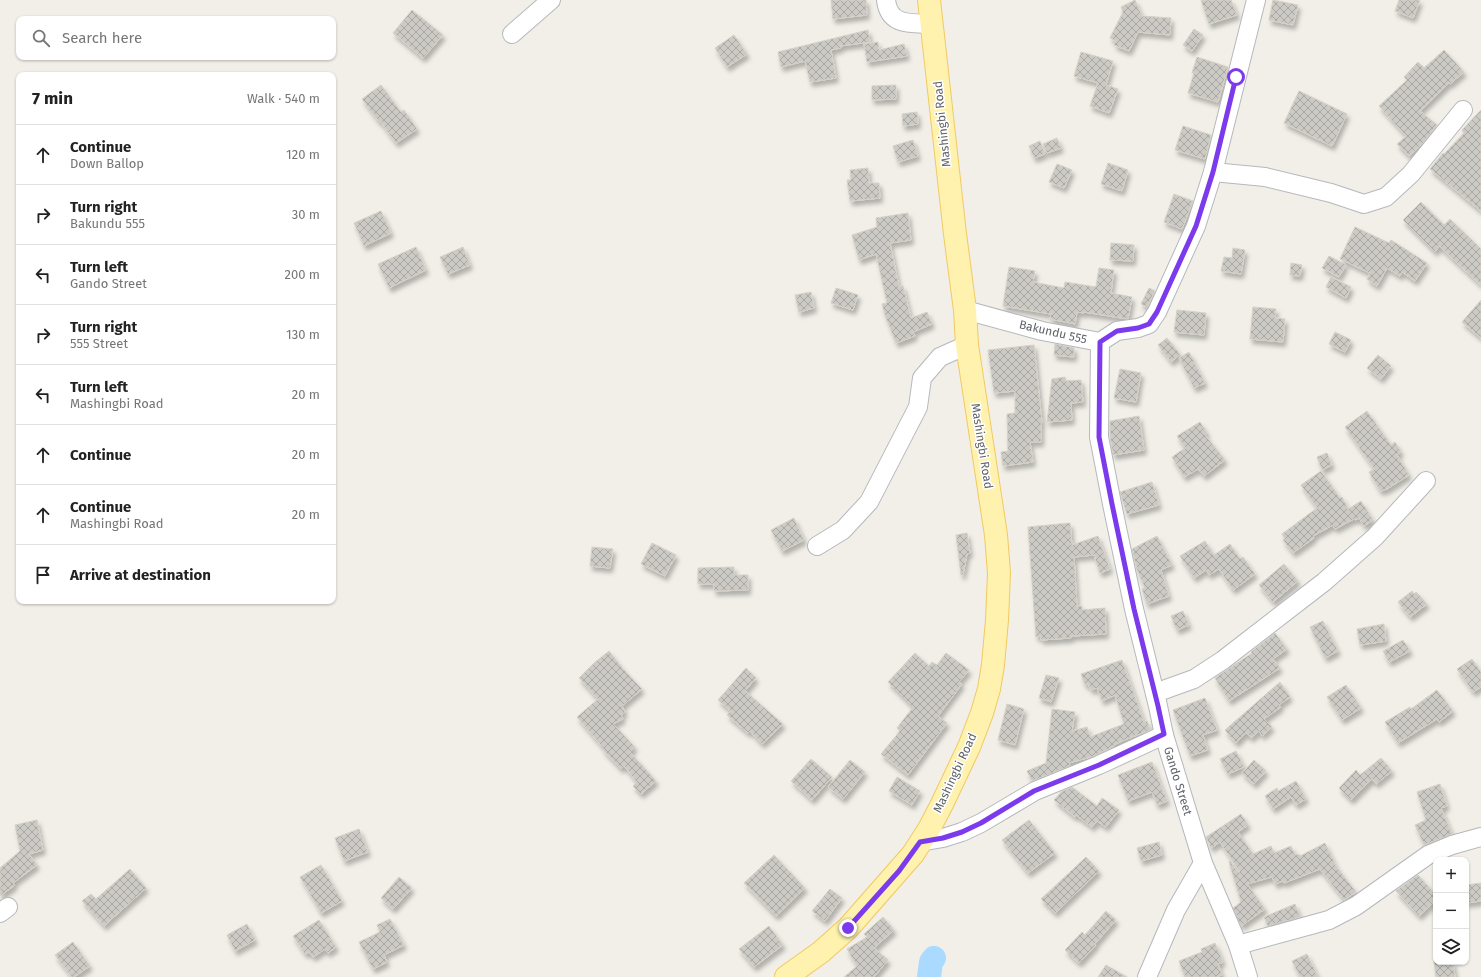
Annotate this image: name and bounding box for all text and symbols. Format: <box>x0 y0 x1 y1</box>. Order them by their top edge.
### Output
search box <box>16 16 336 60</box>
icon: search <box>30 27 52 49</box>
text: Search here <box>62 29 142 47</box>
route start <box>1227 68 1245 86</box>
street label: Mashingbi Road <box>931 80 953 168</box>
text: 7 min <box>32 88 73 109</box>
text: Walk · 540 m <box>247 91 320 106</box>
text: Continue <box>70 138 131 156</box>
icon: ahead <box>32 144 54 166</box>
text: 120 m <box>286 147 320 162</box>
text: Down Ballop <box>70 156 144 171</box>
text: Turn right <box>70 198 137 216</box>
icon: right <box>32 204 54 226</box>
text: 30 m <box>292 207 320 222</box>
text: Bakundu 555 <box>70 216 145 231</box>
text: Turn left <box>70 258 128 276</box>
icon: left <box>32 264 54 286</box>
text: 200 m <box>284 267 320 282</box>
text: Gando Street <box>70 276 147 291</box>
street label: Bakundu 555 <box>1018 317 1088 347</box>
text: Turn right <box>70 318 137 336</box>
icon: right <box>32 324 54 346</box>
text: 130 m <box>286 327 320 342</box>
text: 555 Street <box>70 336 128 351</box>
text: Turn left <box>70 378 128 396</box>
icon: left <box>32 384 54 406</box>
text: 20 m <box>292 387 320 402</box>
text: Mashingbi Road <box>70 396 164 411</box>
street label: Mashingbi Road <box>968 402 996 490</box>
icon: ahead <box>32 444 54 466</box>
text: Continue <box>70 446 131 464</box>
text: 20 m <box>292 447 320 462</box>
text: Continue <box>70 498 131 516</box>
icon: ahead <box>32 504 54 526</box>
text: 20 m <box>292 507 320 522</box>
text: Mashingbi Road <box>70 516 164 531</box>
icon: arrive <box>32 564 54 586</box>
text: Arrive at destination <box>70 566 211 584</box>
street label: Mashingbi Road <box>930 731 980 815</box>
street label: Gando Street <box>1161 745 1195 818</box>
map controls <box>1433 857 1469 965</box>
button: + <box>1433 857 1469 893</box>
button: − <box>1433 893 1469 929</box>
route end <box>839 919 857 937</box>
button: layers <box>1433 929 1469 965</box>

